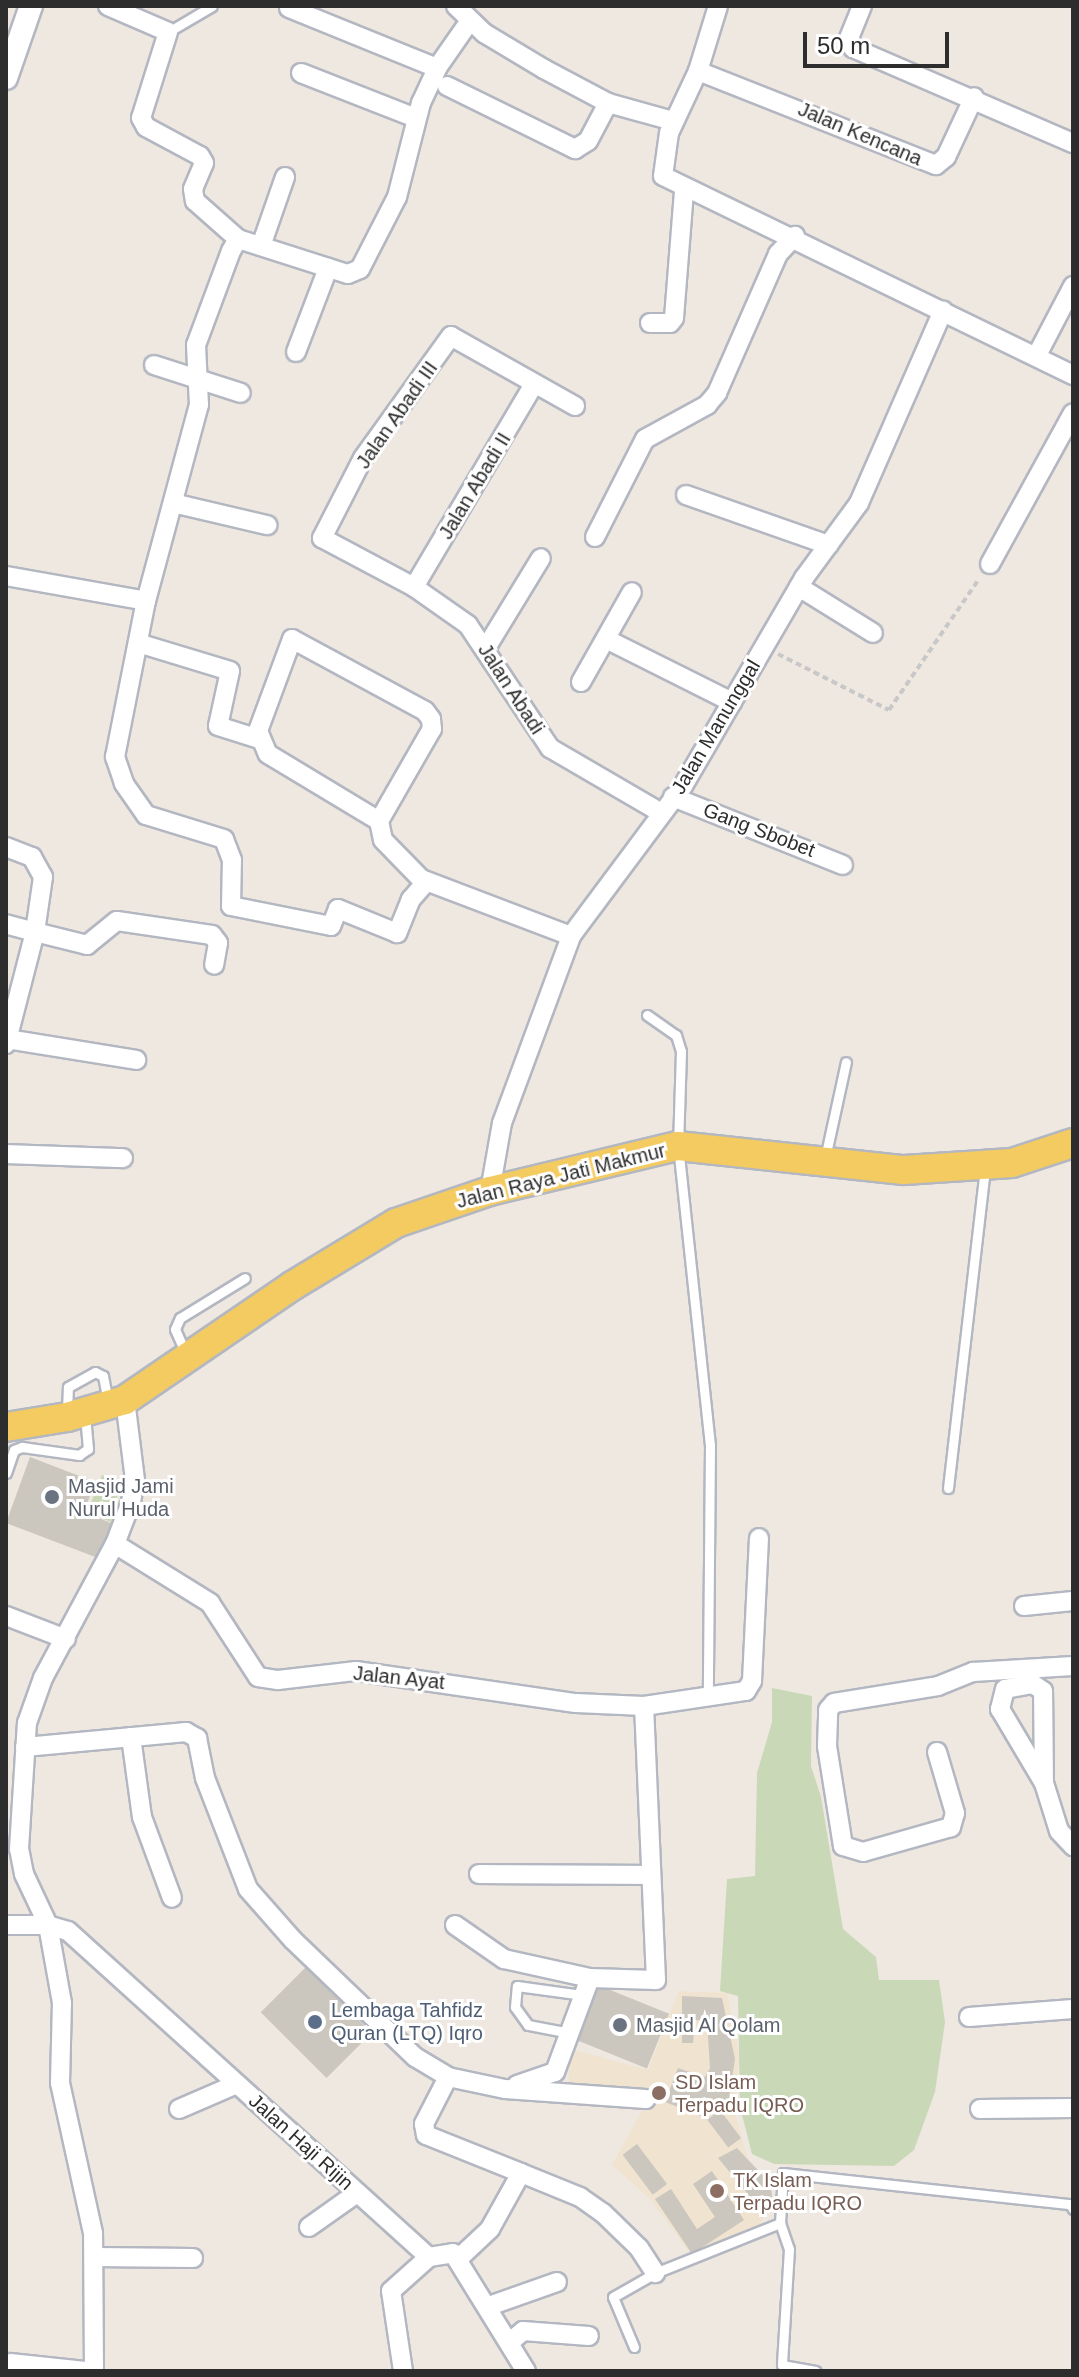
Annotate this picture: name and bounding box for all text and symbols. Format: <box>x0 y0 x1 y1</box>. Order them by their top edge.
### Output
scale bar <box>807 16 953 66</box>
text: 50 m <box>817 32 870 59</box>
street label: Jalan Kencana <box>794 97 926 171</box>
street label: Jalan Abadi III <box>351 356 443 474</box>
street label: Jalan Abadi II <box>434 428 516 544</box>
street label: Jalan Abadi <box>472 639 550 739</box>
street label: Jalan Manunggal <box>666 656 766 798</box>
street label: Gang Sbobet <box>700 798 818 862</box>
street label: Jalan Raya Jati Makmur <box>454 1138 668 1214</box>
place label: Masjid Jami Nurul Huda <box>68 1474 174 1521</box>
marker: Masjid Jami Nurul Huda <box>43 1488 61 1506</box>
street label: Jalan Ayat <box>351 1661 447 1695</box>
place label: Lembaga Tahfidz Quran (LTQ) Iqro <box>331 1998 483 2045</box>
marker: Lembaga Tahfidz Quran (LTQ) Iqro <box>306 2013 324 2031</box>
place label: Masjid Al Qolam <box>636 2013 782 2037</box>
marker: Masjid Al Qolam <box>611 2016 629 2034</box>
place label: SD Islam Terpadu IQRO <box>675 2070 804 2117</box>
marker: SD Islam Terpadu IQRO <box>650 2084 668 2102</box>
street label: Jalan Haji Rijin <box>244 2089 358 2195</box>
place label: TK Islam Terpadu IQRO <box>733 2168 862 2215</box>
marker: TK Islam Terpadu IQRO <box>708 2182 726 2200</box>

